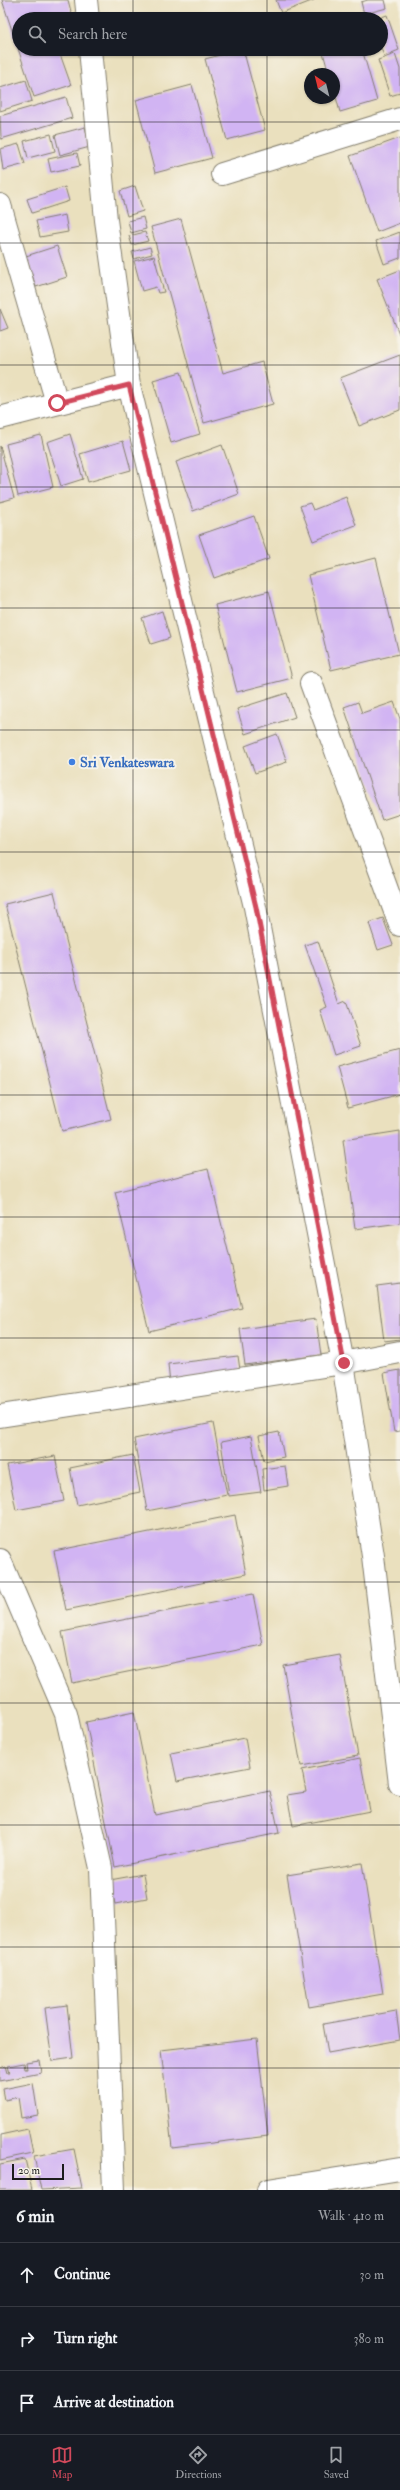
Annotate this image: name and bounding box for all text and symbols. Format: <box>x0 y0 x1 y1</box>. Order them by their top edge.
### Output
search box <box>12 12 388 56</box>
icon: search <box>26 23 48 45</box>
text: Search here <box>58 25 127 44</box>
north arrow <box>304 68 340 104</box>
route start <box>48 394 66 412</box>
place label: Sri Venkateswara <box>80 754 176 771</box>
marker: Sri Venkateswara <box>67 757 77 767</box>
route end <box>335 1354 353 1372</box>
scale bar <box>12 2162 64 2181</box>
text: 20 m <box>18 2164 40 2177</box>
text: 6 min <box>16 2206 55 2227</box>
text: Walk · 410 m <box>318 2208 384 2224</box>
icon: ahead <box>16 2264 38 2286</box>
text: Continue <box>54 2265 110 2284</box>
text: 30 m <box>360 2267 384 2283</box>
icon: right <box>16 2328 38 2350</box>
text: Turn right <box>54 2329 117 2348</box>
text: 380 m <box>353 2331 384 2347</box>
icon: arrive <box>16 2392 38 2414</box>
text: Arrive at destination <box>54 2393 174 2412</box>
tab: Map <box>51 2444 73 2481</box>
tab: Directions <box>175 2444 222 2481</box>
tab: Saved <box>324 2444 349 2481</box>

